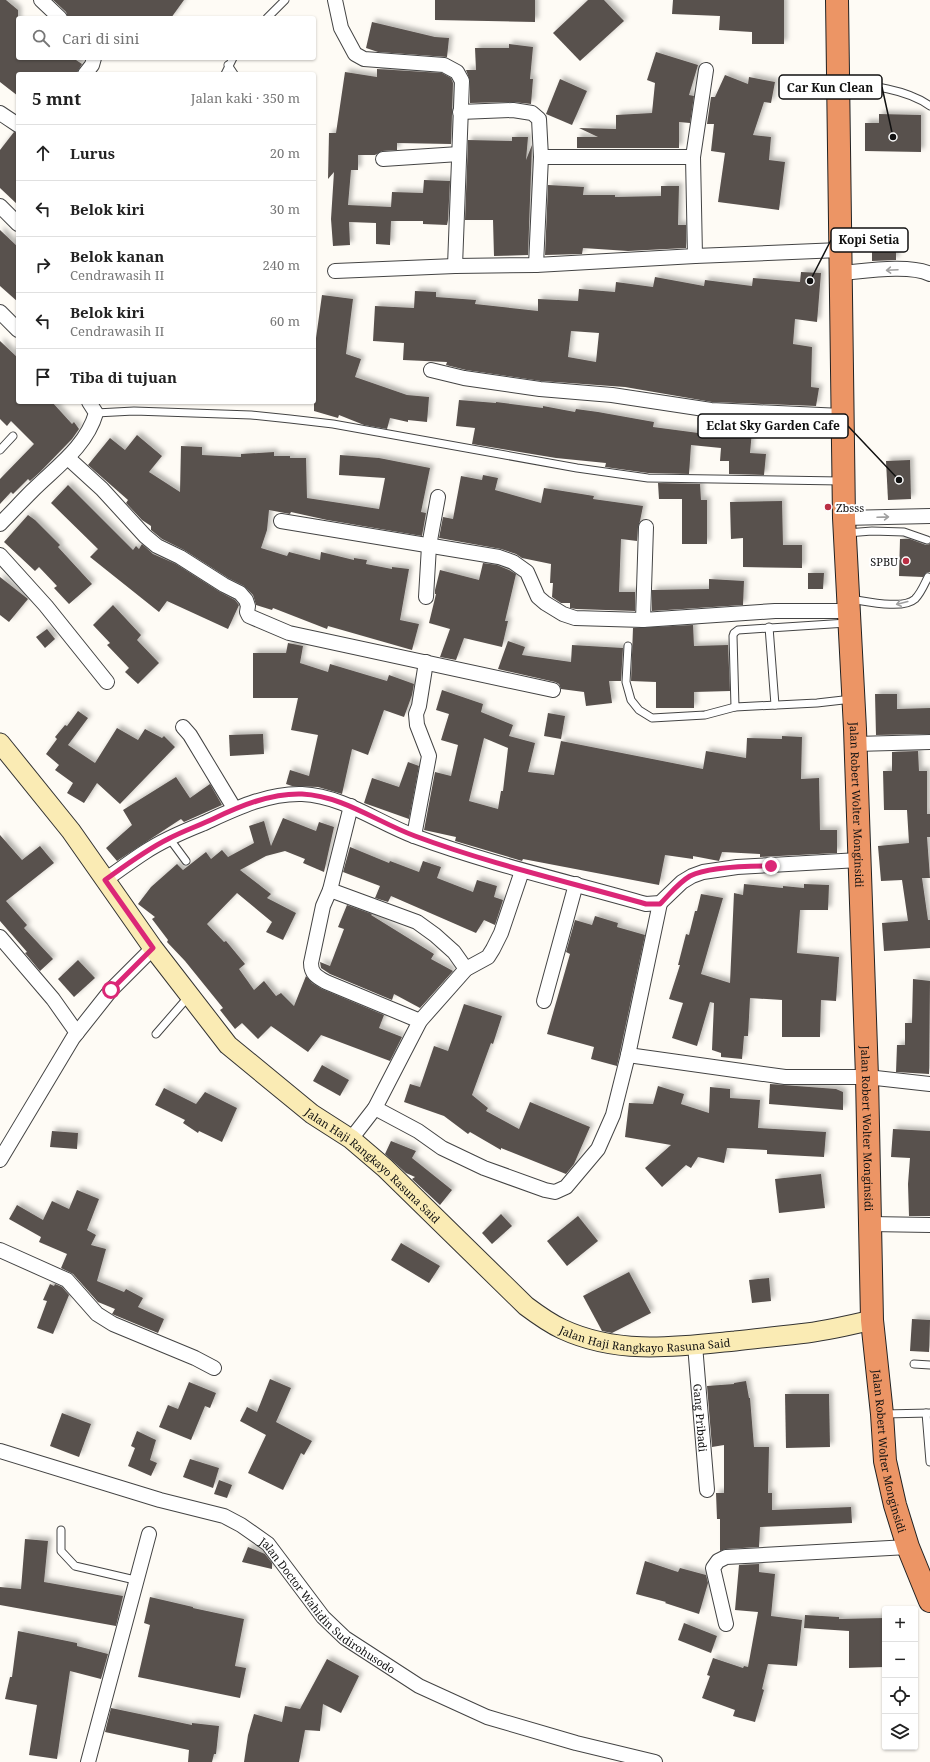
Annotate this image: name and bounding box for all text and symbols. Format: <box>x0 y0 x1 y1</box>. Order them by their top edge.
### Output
search box <box>16 16 316 60</box>
icon: search <box>30 27 52 49</box>
text: Cari di sini <box>62 28 139 48</box>
callout: Car Kun Clean <box>779 75 882 99</box>
text: Car Kun Clean <box>787 79 873 96</box>
text: 5 mnt <box>32 87 81 110</box>
text: Jalan kaki · 350 m <box>191 89 300 107</box>
icon: ahead <box>32 142 54 164</box>
text: Lurus <box>70 143 115 163</box>
text: 20 m <box>270 144 300 162</box>
icon: left <box>32 198 54 220</box>
text: Belok kiri <box>70 199 145 219</box>
text: 30 m <box>270 200 300 218</box>
callout: Kopi Setia <box>831 228 908 252</box>
text: Kopi Setia <box>838 231 900 248</box>
text: Belok kanan <box>70 246 164 266</box>
icon: right <box>32 254 54 276</box>
text: 240 m <box>263 256 300 274</box>
text: Cendrawasih II <box>70 266 164 284</box>
one-way arrow <box>886 266 899 274</box>
text: Belok kiri <box>70 302 145 322</box>
icon: left <box>32 310 54 332</box>
text: 60 m <box>270 312 300 330</box>
text: Cendrawasih II <box>70 322 164 340</box>
icon: arrive <box>32 366 54 388</box>
text: Tiba di tujuan <box>70 367 177 387</box>
callout: Eclat Sky Garden Cafe <box>698 414 848 438</box>
text: Eclat Sky Garden Cafe <box>706 417 840 434</box>
place label: Zbsss <box>836 500 864 515</box>
marker: Zbsss <box>823 502 833 512</box>
one-way arrow <box>876 513 889 521</box>
place label: SPBU <box>870 554 898 569</box>
marker: SPBU <box>901 556 911 566</box>
one-way arrow <box>896 600 909 607</box>
street label: Jalan Robert Wolter Monginsidi <box>847 721 868 888</box>
route end <box>762 857 780 875</box>
route start <box>102 981 120 999</box>
street label: Jalan Robert Wolter Monginsidi <box>858 1044 877 1212</box>
street label: Jalan Haji Rangkayo Rasuna Said <box>301 1103 444 1226</box>
street label: Jalan Haji Rangkayo Rasuna Said <box>556 1321 731 1355</box>
street label: Jalan Robert Wolter Monginsidi <box>870 1368 911 1535</box>
street label: Gang Pribadi <box>691 1383 711 1453</box>
street label: Jalan Doctor Wahidin Sudirohusodo <box>256 1533 399 1676</box>
map controls <box>882 1606 918 1750</box>
button: + <box>882 1606 918 1642</box>
button: − <box>882 1642 918 1678</box>
button: locate <box>882 1678 918 1714</box>
button: layers <box>882 1714 918 1750</box>

